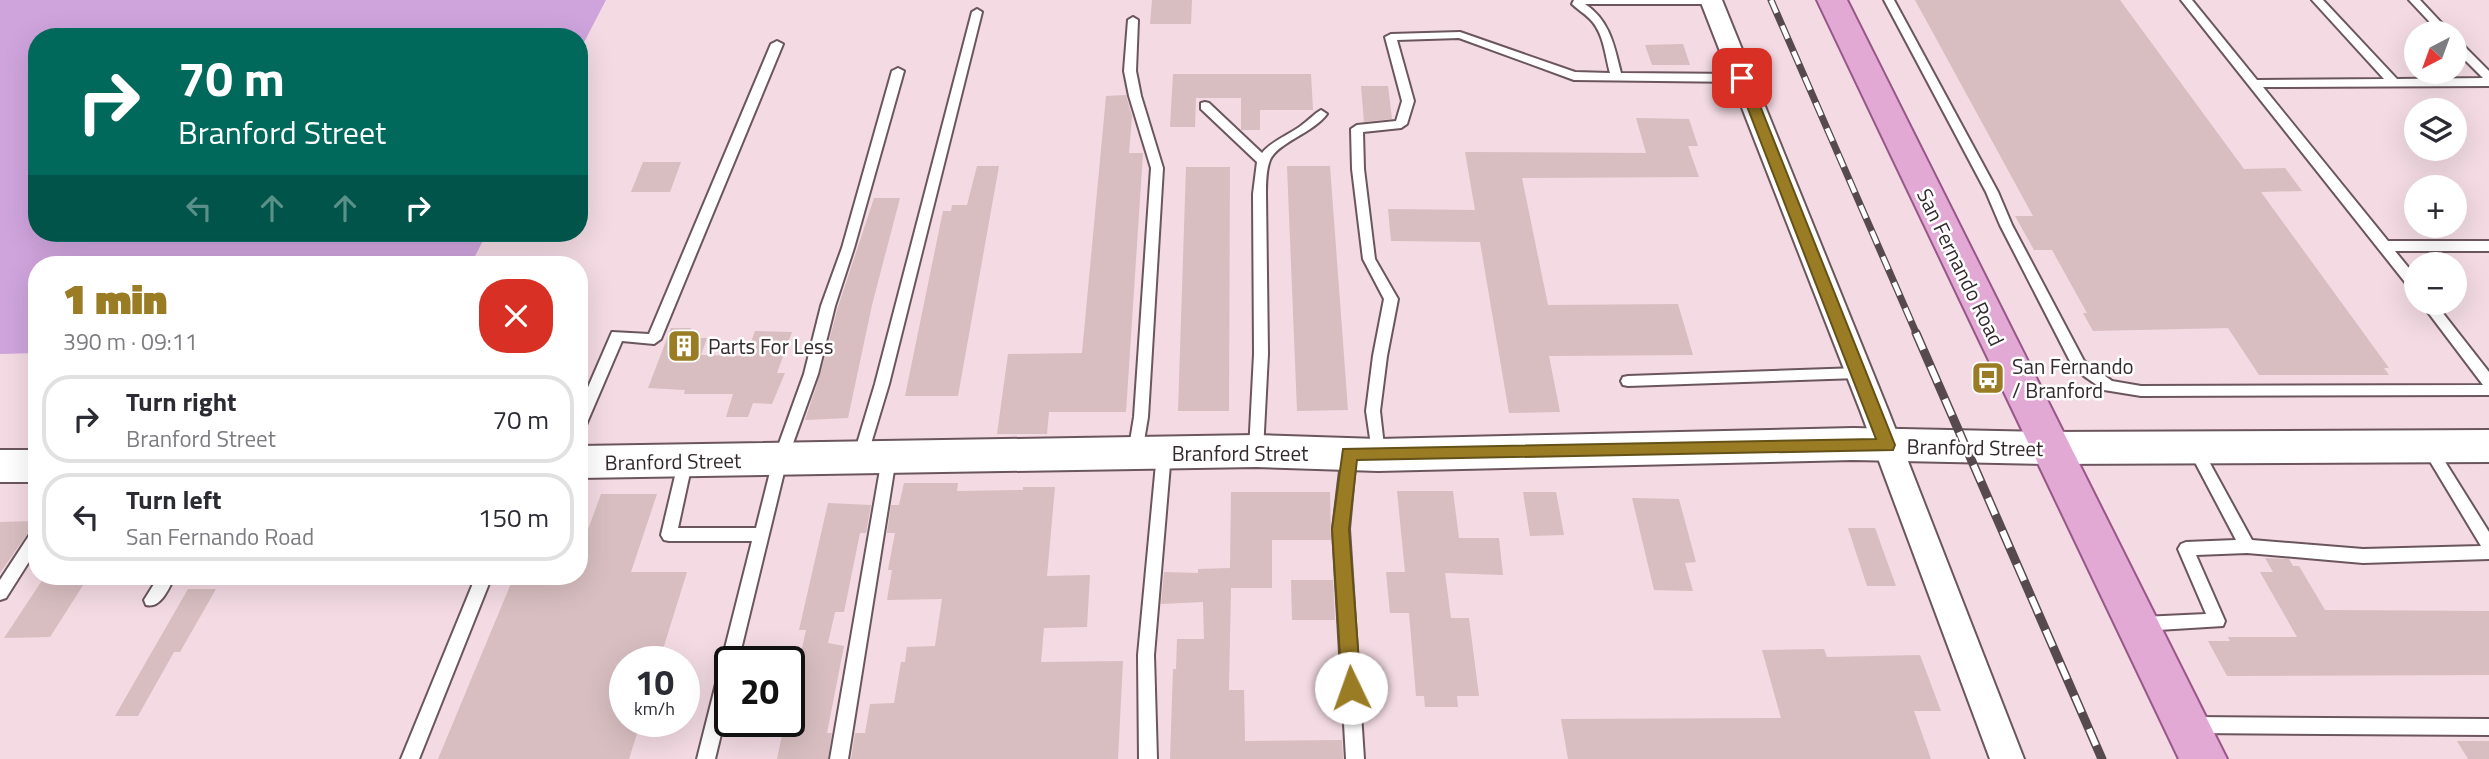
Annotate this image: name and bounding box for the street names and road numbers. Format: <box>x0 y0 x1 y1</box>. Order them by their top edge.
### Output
street label: San Fernando Road <box>1909 183 2013 351</box>
street label: Branford Street <box>1906 430 2044 464</box>
street label: Branford Street <box>1172 437 1309 469</box>
street label: Branford Street <box>604 444 742 478</box>

